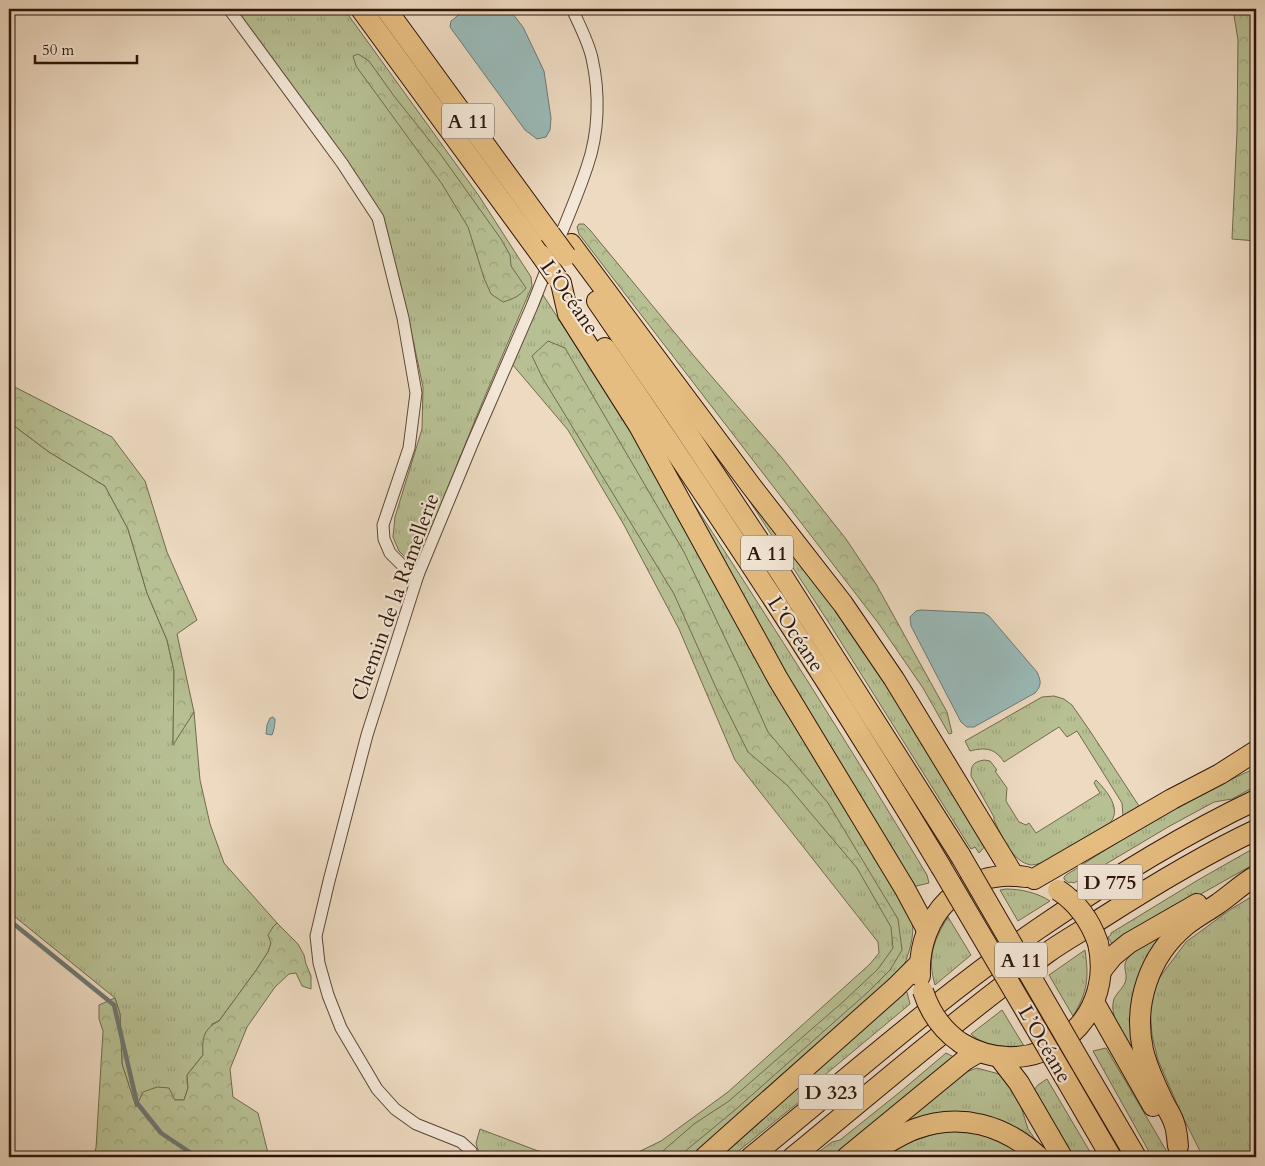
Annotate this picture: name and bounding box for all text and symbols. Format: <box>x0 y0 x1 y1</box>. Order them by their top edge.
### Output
scale bar <box>35 32 138 64</box>
text: 50 m <box>42 40 74 60</box>
road number: A 11 <box>442 104 494 138</box>
street label: L’Océane <box>533 254 606 340</box>
street label: Chemin de la Ramellerie <box>344 489 447 705</box>
road number: A 11 <box>741 536 793 570</box>
street label: L’Océane <box>760 591 831 678</box>
road number: D 775 <box>1078 864 1142 900</box>
road number: A 11 <box>995 942 1047 978</box>
street label: L’Océane <box>1011 1000 1078 1088</box>
road number: D 323 <box>798 1074 864 1110</box>

